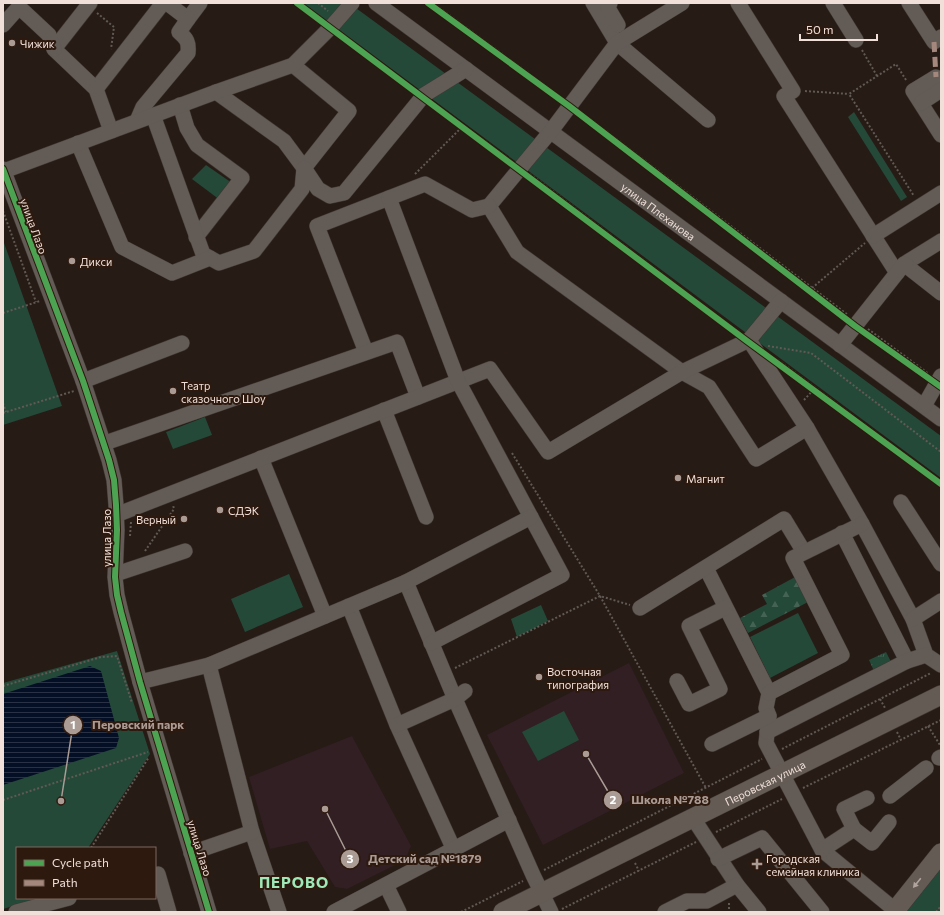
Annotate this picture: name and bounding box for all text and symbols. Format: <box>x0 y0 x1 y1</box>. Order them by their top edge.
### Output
scale bar <box>800 16 877 42</box>
text: 50 m <box>806 22 834 36</box>
place label: Чижик <box>20 37 55 50</box>
marker: Чижик <box>7 38 17 48</box>
street label: улица Плеханова <box>619 180 698 243</box>
street label: улица Лазо <box>18 196 50 256</box>
place label: Дикси <box>80 255 112 268</box>
marker: Дикси <box>67 256 77 266</box>
place label: Театр сказочного Шоу <box>181 379 266 405</box>
marker: Театр сказочного Шоу <box>168 386 178 396</box>
place label: Магнит <box>686 472 725 485</box>
marker: Магнит <box>673 473 683 483</box>
place label: СДЭК <box>228 504 260 517</box>
marker: СДЭК <box>215 505 225 515</box>
street label: улица Лазо <box>100 509 113 567</box>
place label: Верный <box>136 513 176 526</box>
marker: Верный <box>179 514 189 524</box>
place label: Восточная типография <box>547 665 609 691</box>
marker: Восточная типография <box>534 672 544 682</box>
callout: Перовский парк <box>63 713 192 737</box>
text: 1 <box>70 717 76 731</box>
text: Перовский парк <box>92 717 184 731</box>
street label: Перовская улица <box>722 757 807 808</box>
callout: Школа №788 <box>603 788 717 812</box>
text: 2 <box>610 792 617 806</box>
text: Школа №788 <box>631 792 709 806</box>
street label: улица Лазо <box>185 818 215 878</box>
legend <box>16 847 156 899</box>
callout: Детский сад №1879 <box>340 847 490 871</box>
text: 3 <box>347 851 354 865</box>
text: Детский сад №1879 <box>368 851 482 865</box>
place label: Городская семейная клиника <box>766 852 860 878</box>
text: Cycle path <box>52 855 109 869</box>
marker: Городская семейная клиника <box>751 858 763 870</box>
district label: ПЕРОВО <box>259 873 329 891</box>
text: Path <box>52 875 78 889</box>
one-way arrow <box>913 877 922 888</box>

